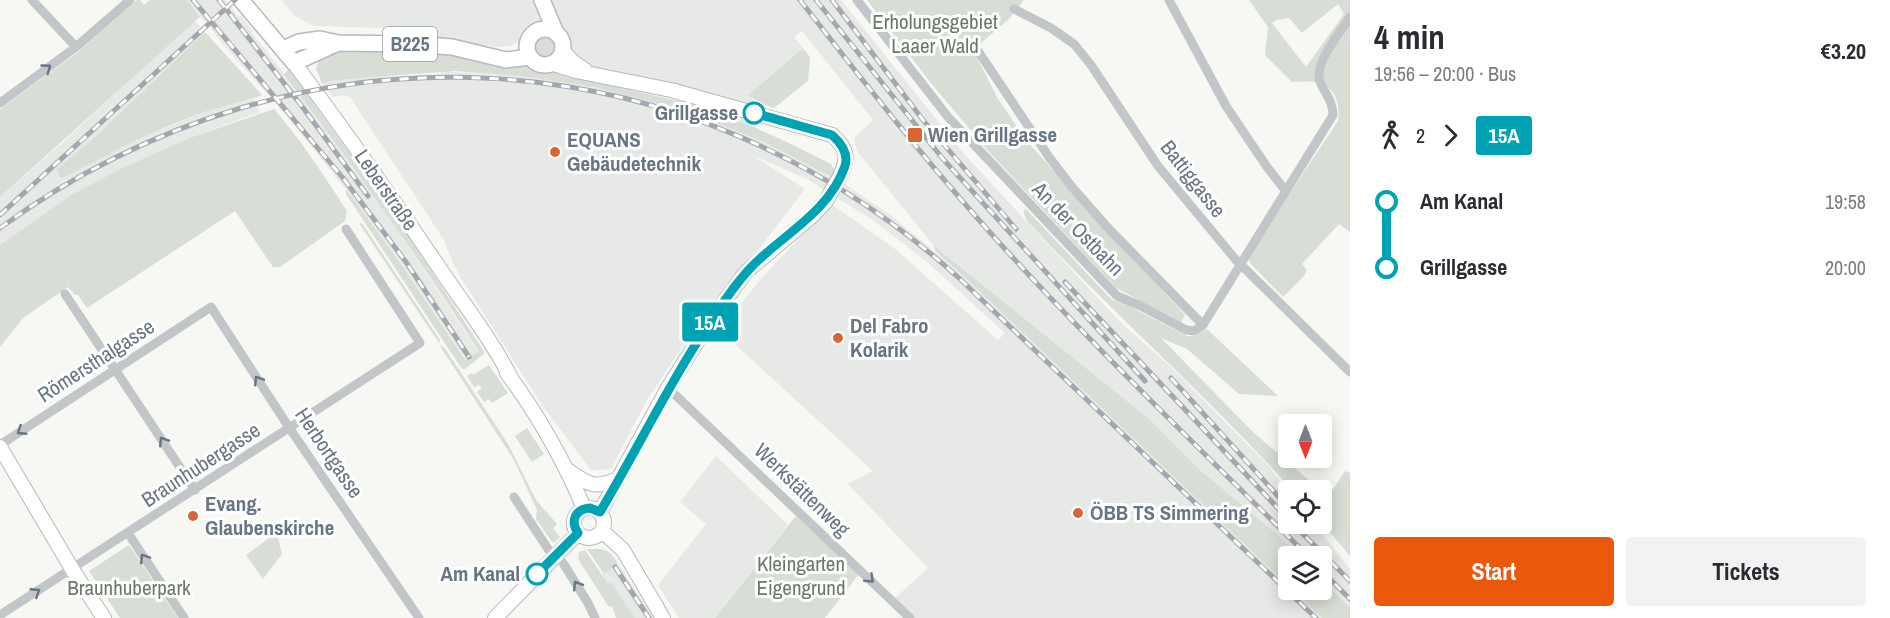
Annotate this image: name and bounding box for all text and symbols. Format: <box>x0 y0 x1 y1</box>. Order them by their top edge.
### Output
park label: Erholungsgebiet Laaer Wald <box>872 7 998 60</box>
text: 4 min <box>1374 15 1445 59</box>
road number: B225 <box>383 27 437 61</box>
text: €3.20 <box>1821 36 1866 66</box>
text: 19:56 – 20:00 · Bus <box>1374 60 1516 87</box>
one-way arrow <box>41 64 52 75</box>
place label: Grillgasse <box>655 98 738 127</box>
marker: Grillgasse <box>743 102 765 124</box>
icon: walk <box>1374 119 1407 152</box>
icon: forward <box>1434 119 1467 152</box>
place label: Wien Grillgasse <box>928 120 1057 149</box>
text: 15A <box>1488 121 1520 150</box>
text: 2 <box>1416 122 1425 149</box>
place label: EQUANS Gebäudetechnik <box>567 125 701 178</box>
marker: Wien Grillgasse <box>906 126 924 144</box>
street label: Battiggasse <box>1154 134 1233 223</box>
street label: Leberstraße <box>348 143 425 236</box>
marker: EQUANS Gebäudetechnik <box>548 145 562 159</box>
street label: An der Ostbahn <box>1025 174 1131 282</box>
text: Am Kanal <box>1420 186 1503 216</box>
text: 19:58 <box>1825 188 1866 215</box>
text: Grillgasse <box>1420 252 1507 282</box>
text: 20:00 <box>1825 254 1866 281</box>
line badge: 15A <box>676 302 744 342</box>
text: 15A <box>694 308 726 337</box>
place label: Del Fabro Kolarik <box>850 311 929 364</box>
street label: Römersthalgasse <box>32 312 160 409</box>
marker: Del Fabro Kolarik <box>831 331 845 345</box>
one-way arrow <box>254 375 265 386</box>
street label: Herbortgasse <box>288 402 370 504</box>
north arrow <box>1278 414 1332 468</box>
map controls <box>1278 414 1332 600</box>
street label: Braunhubergasse <box>136 415 266 514</box>
one-way arrow <box>17 424 28 435</box>
street label: Werkstättenweg <box>748 436 857 543</box>
one-way arrow <box>159 437 170 448</box>
button: locate <box>1278 480 1332 534</box>
place label: Evang. Glaubenskirche <box>205 489 334 542</box>
place label: ÖBB TS Simmering <box>1090 498 1249 527</box>
marker: ÖBB TS Simmering <box>1071 506 1085 520</box>
marker: Evang. Glaubenskirche <box>186 509 200 523</box>
button: Start <box>1374 537 1614 606</box>
button: Tickets <box>1626 537 1866 606</box>
button: layers <box>1278 546 1332 600</box>
park label: Kleingarten Eigengrund <box>756 549 846 602</box>
one-way arrow <box>140 554 152 564</box>
place label: Am Kanal <box>441 559 520 588</box>
marker: Am Kanal <box>526 563 548 585</box>
one-way arrow <box>862 572 873 583</box>
park label: Braunhuberpark <box>67 573 191 602</box>
one-way arrow <box>573 581 584 592</box>
one-way arrow <box>30 588 40 600</box>

